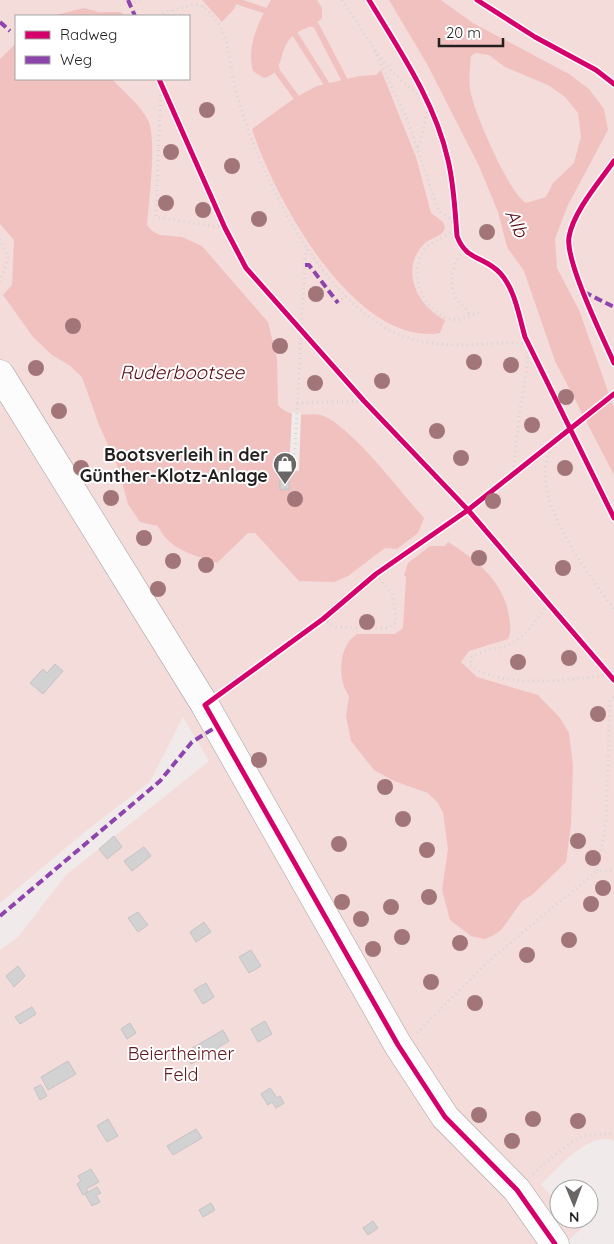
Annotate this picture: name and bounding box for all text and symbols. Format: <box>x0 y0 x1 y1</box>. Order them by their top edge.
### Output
legend <box>15 15 190 80</box>
scale bar <box>439 15 503 47</box>
text: 20 m <box>446 23 481 42</box>
text: Radweg <box>60 25 117 44</box>
text: Weg <box>60 50 92 69</box>
water label: Alb <box>500 205 534 242</box>
water label: Ruderbootsee <box>120 360 246 384</box>
place label: Bootsverleih in der Günther-Klotz-Anlage <box>80 443 268 487</box>
shop icon: Bootsverleih in der Günther-Klotz-Anlage <box>272 451 298 485</box>
park label: Beiertheimer Feld <box>128 1042 234 1086</box>
north arrow <box>549 1179 599 1229</box>
text: N <box>569 1208 580 1226</box>

